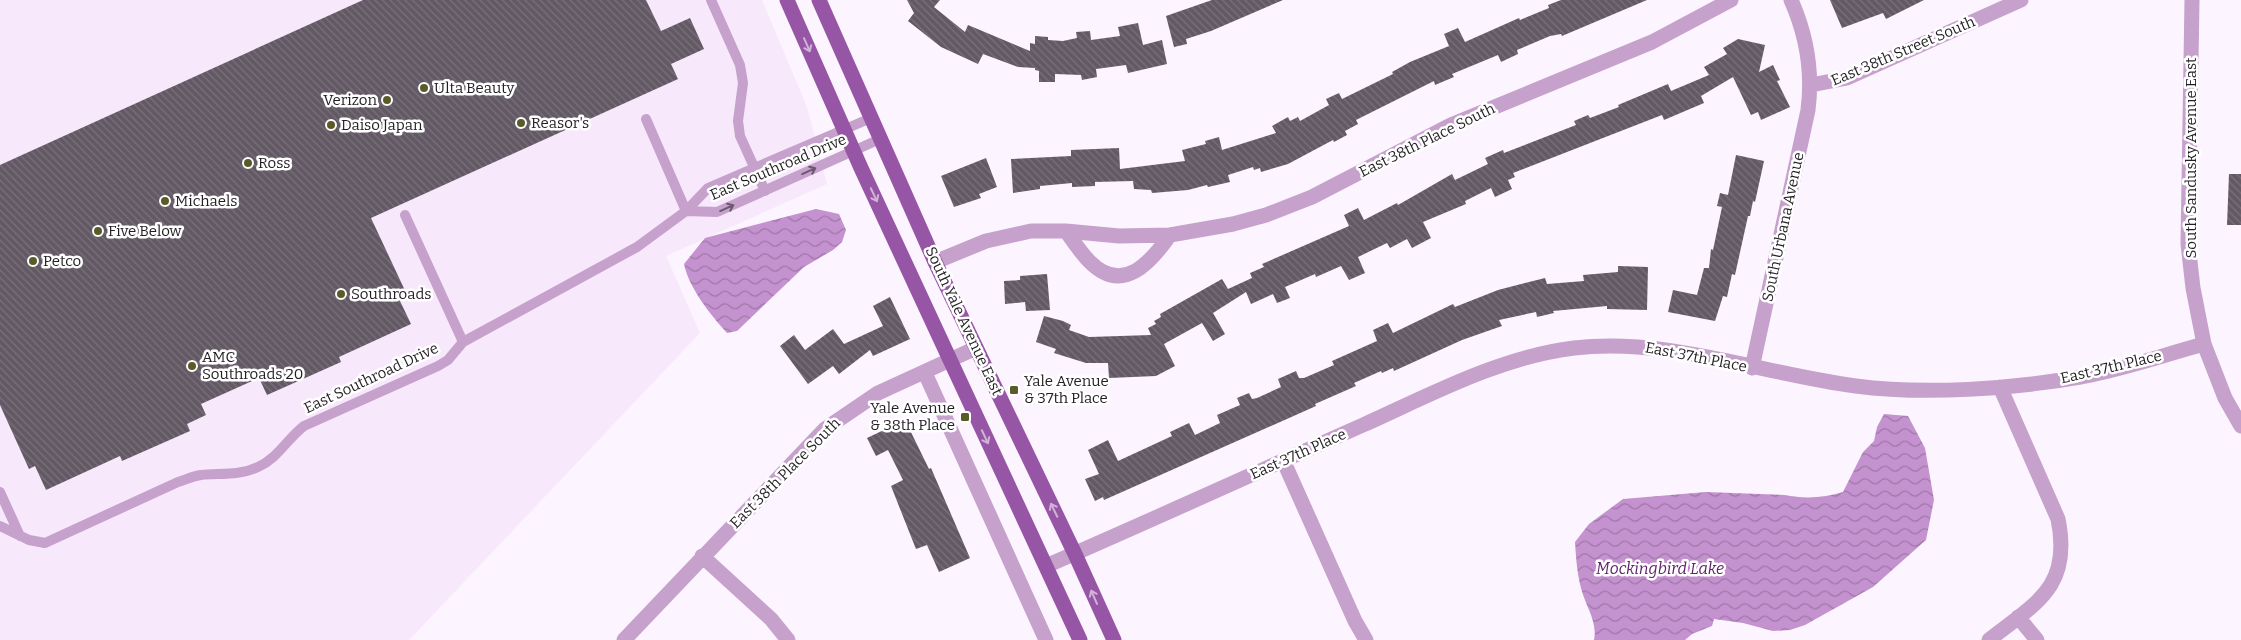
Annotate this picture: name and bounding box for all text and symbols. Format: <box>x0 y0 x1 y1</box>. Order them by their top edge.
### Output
street label: East 38th Street South <box>1828 12 1978 89</box>
one-way arrow <box>802 37 812 52</box>
street label: South Sandusky Avenue East <box>2182 57 2200 258</box>
place label: Ulta Beauty <box>434 79 515 97</box>
marker: Ulta Beauty <box>418 82 430 94</box>
place label: Verizon <box>323 91 377 109</box>
marker: Verizon <box>381 94 393 106</box>
street label: East 38th Place South <box>1356 99 1498 181</box>
place label: Reasor's <box>531 114 589 132</box>
place label: Daiso Japan <box>341 116 423 134</box>
marker: Reasor's <box>515 117 527 129</box>
marker: Daiso Japan <box>325 119 337 131</box>
street label: East Southroad Drive <box>707 130 849 204</box>
street label: South Urbana Avenue <box>1758 151 1808 303</box>
place label: Ross <box>258 154 291 172</box>
marker: Ross <box>242 157 254 169</box>
one-way arrow <box>801 165 816 175</box>
one-way arrow <box>869 187 879 202</box>
place label: Michaels <box>175 192 238 210</box>
marker: Michaels <box>159 195 171 207</box>
one-way arrow <box>719 202 734 212</box>
place label: Five Below <box>108 222 183 240</box>
marker: Five Below <box>92 225 104 237</box>
street label: South Yale Avenue East <box>922 244 1007 399</box>
place label: Petco <box>43 252 81 270</box>
marker: Petco <box>27 255 39 267</box>
place label: Southroads <box>351 285 432 303</box>
marker: Southroads <box>335 288 347 300</box>
street label: East 37th Place <box>1644 338 1748 376</box>
street label: East Southroad Drive <box>301 339 441 417</box>
street label: East 37th Place <box>2059 347 2163 387</box>
place label: AMC Southroads 20 <box>202 348 303 383</box>
marker: AMC Southroads 20 <box>186 360 198 372</box>
place label: Yale Avenue & 37th Place <box>1024 372 1109 407</box>
marker: Yale Avenue & 37th Place <box>1008 384 1020 396</box>
place label: Yale Avenue & 38th Place <box>870 399 955 434</box>
marker: Yale Avenue & 38th Place <box>959 411 971 423</box>
street label: East 38th Place South <box>726 414 844 532</box>
street label: East 37th Place <box>1247 425 1349 483</box>
one-way arrow <box>981 429 991 444</box>
one-way arrow <box>1049 503 1058 518</box>
water label: Mockingbird Lake <box>1596 559 1724 578</box>
one-way arrow <box>1089 590 1099 605</box>

